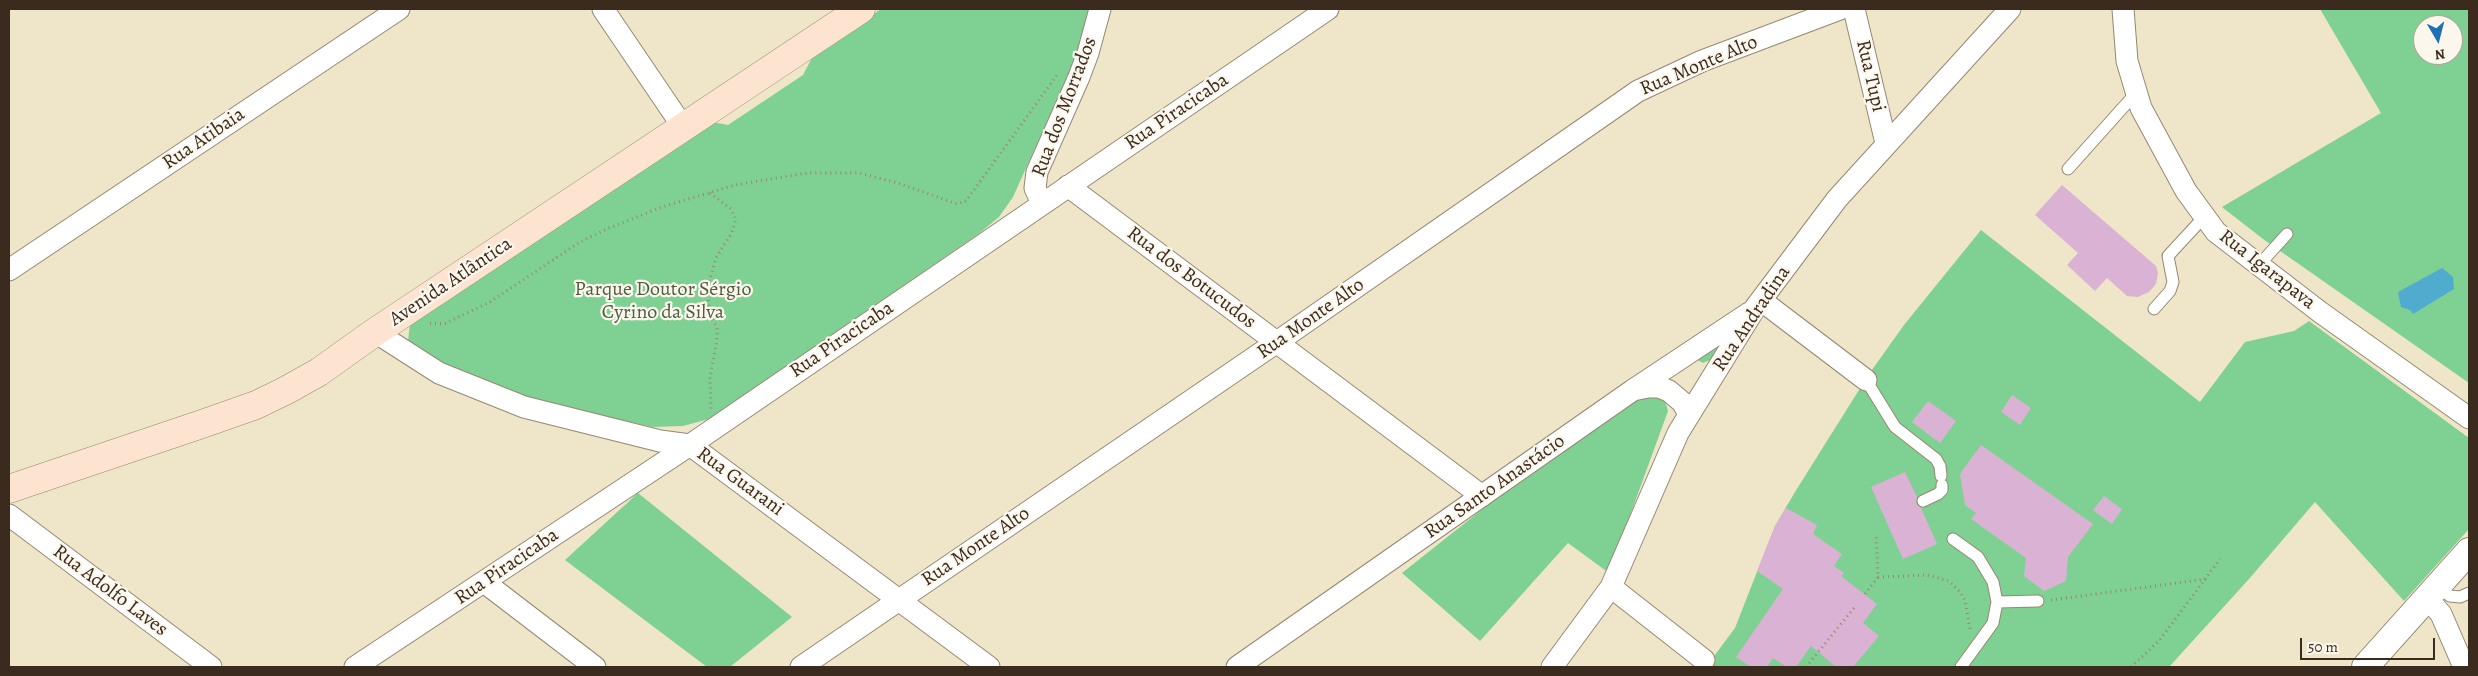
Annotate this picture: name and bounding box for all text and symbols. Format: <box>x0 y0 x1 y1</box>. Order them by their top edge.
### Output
north arrow <box>2413 15 2463 65</box>
street label: Rua Monte Alto <box>1637 30 1761 102</box>
street label: Rua dos Morrados <box>1027 34 1103 180</box>
street label: Rua Tupi <box>1850 38 1890 114</box>
text: N <box>2434 44 2446 64</box>
street label: Rua Piracicaba <box>1120 68 1234 156</box>
street label: Rua Atibaia <box>158 103 250 175</box>
street label: Rua dos Botucudos <box>1122 222 1260 334</box>
street label: Rua Igarapava <box>2214 225 2320 315</box>
street label: Avenida Atlântica <box>385 232 517 332</box>
street label: Rua Andradina <box>1708 262 1796 376</box>
street label: Rua Monte Alto <box>1253 273 1369 365</box>
park label: Parque Doutor Sérgio Cyrino da Silva <box>575 278 751 325</box>
street label: Rua Piracicaba <box>785 296 899 384</box>
street label: Rua Santo Anastácio <box>1420 429 1570 545</box>
street label: Rua Guarani <box>692 442 788 522</box>
street label: Rua Monte Alto <box>917 502 1035 592</box>
street label: Rua Piracicaba <box>450 523 564 611</box>
street label: Rua Adolfo Laves <box>48 540 172 642</box>
scale bar <box>2303 628 2438 660</box>
text: 50 m <box>2308 637 2338 657</box>

